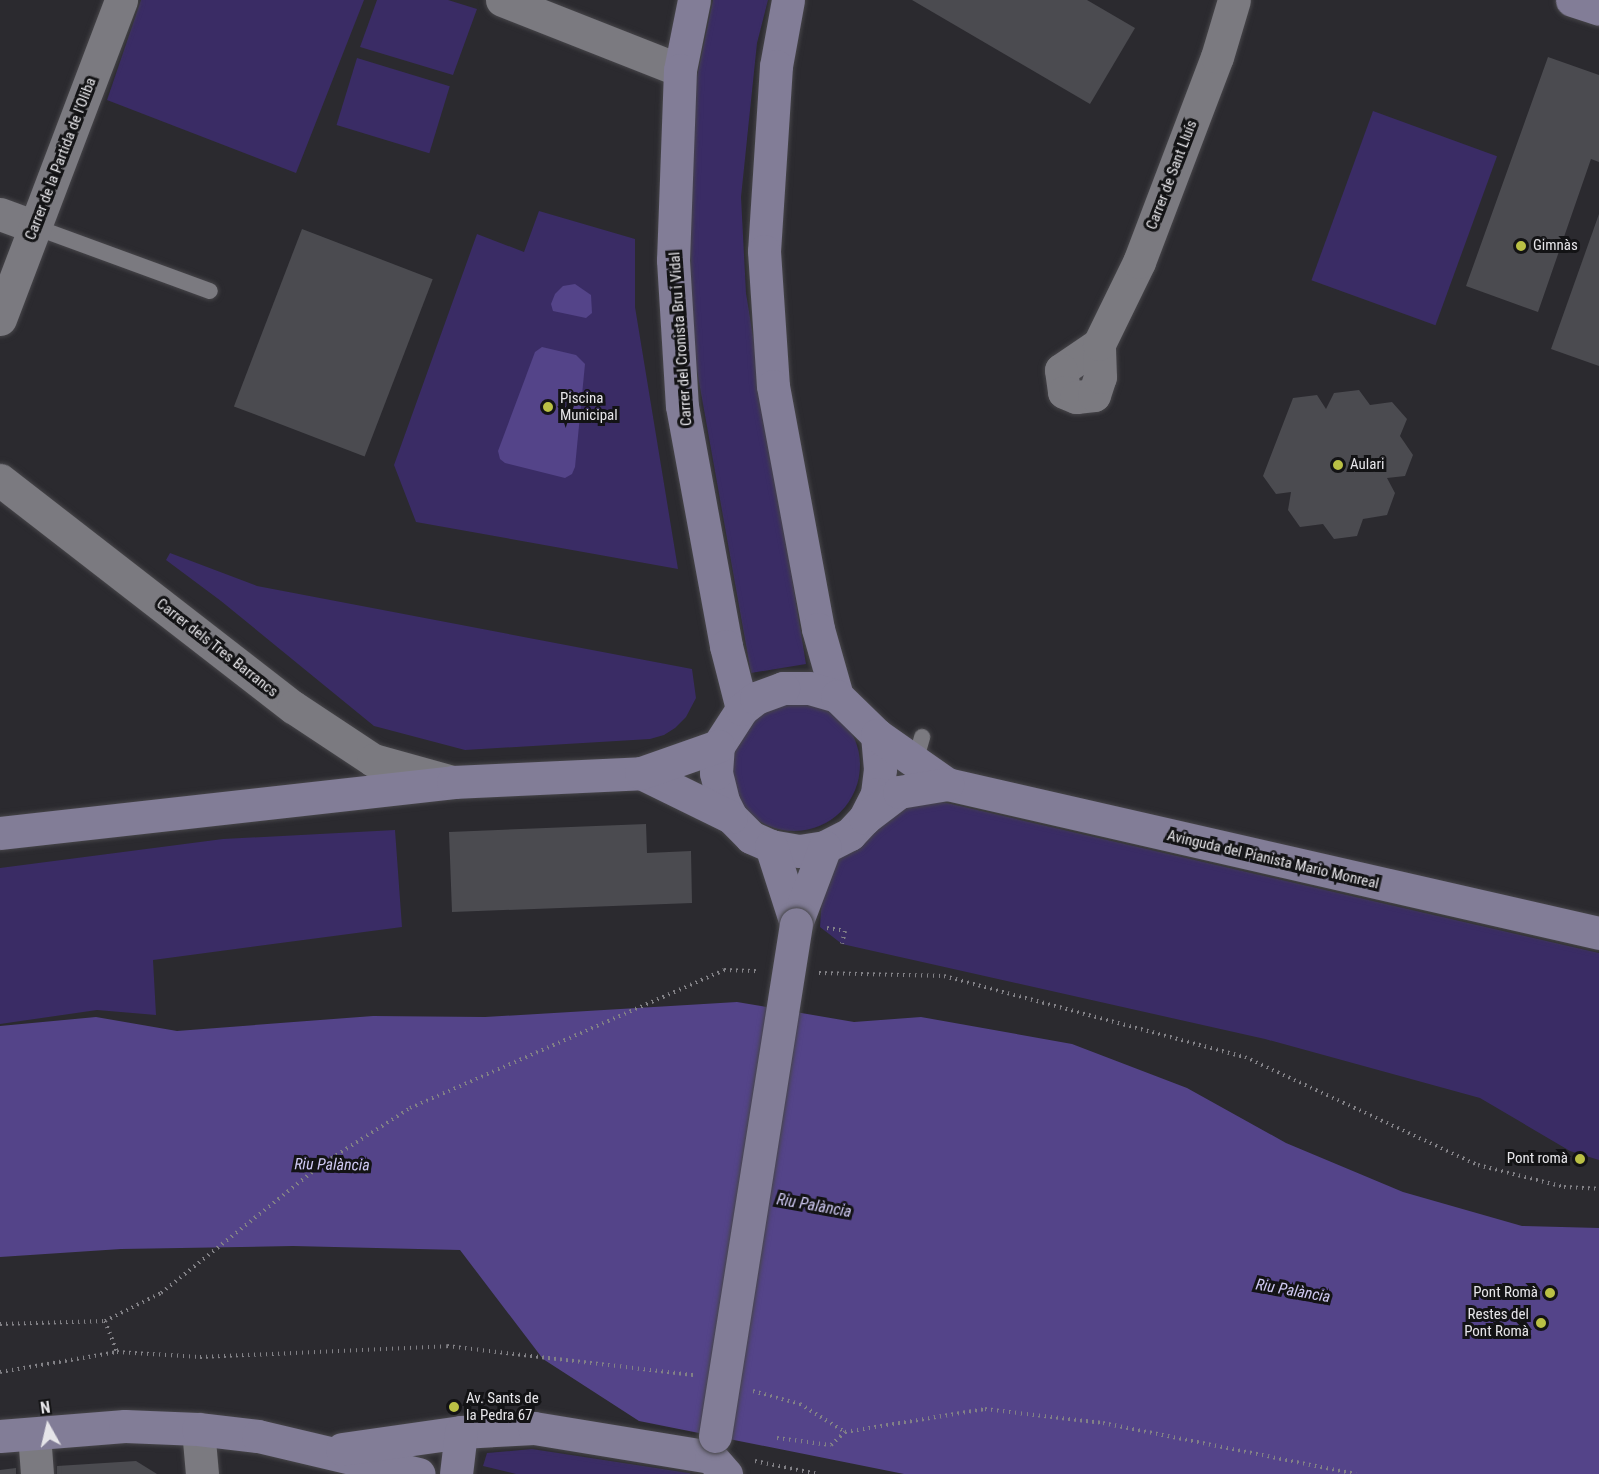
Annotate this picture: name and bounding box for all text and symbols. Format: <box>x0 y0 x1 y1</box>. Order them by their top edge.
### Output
street label: Carrer de la Partida de l'Oliba <box>22 75 100 243</box>
street label: Carrer de Sant Lluís <box>1143 118 1201 232</box>
place label: Gimnàs <box>1533 237 1578 255</box>
marker: Gimnàs <box>1514 239 1528 253</box>
street label: Carrer del Cronista Bru i Vidal <box>666 251 696 427</box>
place label: Piscina Municipal <box>560 389 618 424</box>
marker: Piscina Municipal <box>541 400 555 414</box>
place label: Aulari <box>1350 456 1384 474</box>
marker: Aulari <box>1331 458 1345 472</box>
street label: Carrer dels Tres Barrancs <box>153 595 281 701</box>
street label: Avinguda del Pianista Mario Monreal <box>1165 827 1381 893</box>
place label: Pont romà <box>1507 1150 1568 1168</box>
marker: Pont romà <box>1573 1152 1587 1166</box>
water label: Riu Palància <box>294 1155 370 1175</box>
water label: Riu Palància <box>775 1190 853 1222</box>
water label: Riu Palància <box>1254 1275 1332 1307</box>
place label: Pont Romà <box>1473 1284 1538 1302</box>
marker: Pont Romà <box>1543 1286 1557 1300</box>
place label: Restes del Pont Romà <box>1464 1305 1529 1340</box>
marker: Restes del Pont Romà <box>1534 1316 1548 1330</box>
place label: Av. Sants de la Pedra 67 <box>466 1389 539 1424</box>
north arrow <box>18 1396 78 1456</box>
text: N <box>39 1398 52 1418</box>
marker: Av. Sants de la Pedra 67 <box>447 1400 461 1414</box>

